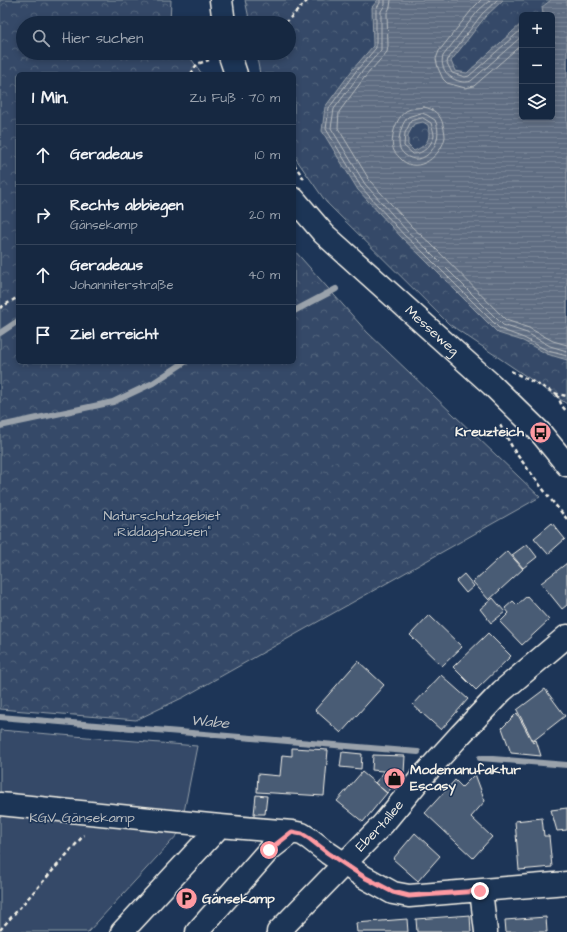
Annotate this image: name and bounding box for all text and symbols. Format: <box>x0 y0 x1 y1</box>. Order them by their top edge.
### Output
map controls <box>519 12 555 120</box>
button: + <box>519 12 555 48</box>
search box <box>16 16 296 60</box>
icon: search <box>30 27 52 49</box>
text: Hier suchen <box>62 28 143 49</box>
button: − <box>519 48 555 84</box>
button: layers <box>519 84 555 120</box>
text: 1 Min. <box>32 86 69 110</box>
text: Zu Fuß · 70 m <box>189 89 280 107</box>
icon: ahead <box>32 144 54 166</box>
text: Geradeaus <box>70 144 143 165</box>
text: 10 m <box>255 146 280 164</box>
text: Rechts abbiegen <box>70 195 184 216</box>
icon: right <box>32 204 54 226</box>
text: 20 m <box>249 206 280 224</box>
text: Gänsekamp <box>70 216 138 234</box>
text: Geradeaus <box>70 255 143 276</box>
icon: ahead <box>32 264 54 286</box>
text: 40 m <box>248 266 280 284</box>
text: Johanniterstraße <box>70 276 174 294</box>
street label: Messeweg <box>400 301 463 361</box>
icon: arrive <box>32 324 54 346</box>
text: Ziel erreicht <box>70 324 159 345</box>
bus stop icon: Kreuzteich <box>527 419 553 445</box>
place label: Kreuzteich <box>455 422 525 442</box>
park label: Naturschutzgebiet „Riddagshausen“ <box>104 506 221 542</box>
water label: Wabe <box>190 710 231 734</box>
place label: Modemanufaktur Escasy <box>410 760 521 796</box>
shop icon: Modemanufaktur Escasy <box>381 765 407 791</box>
street label: Ebertallee <box>351 795 409 856</box>
park label: KGV Gänsekamp <box>29 808 135 828</box>
route start <box>260 841 278 859</box>
route end <box>471 882 489 900</box>
parking icon: Gänsekamp <box>173 886 199 912</box>
place label: Gänsekamp <box>202 889 275 909</box>

